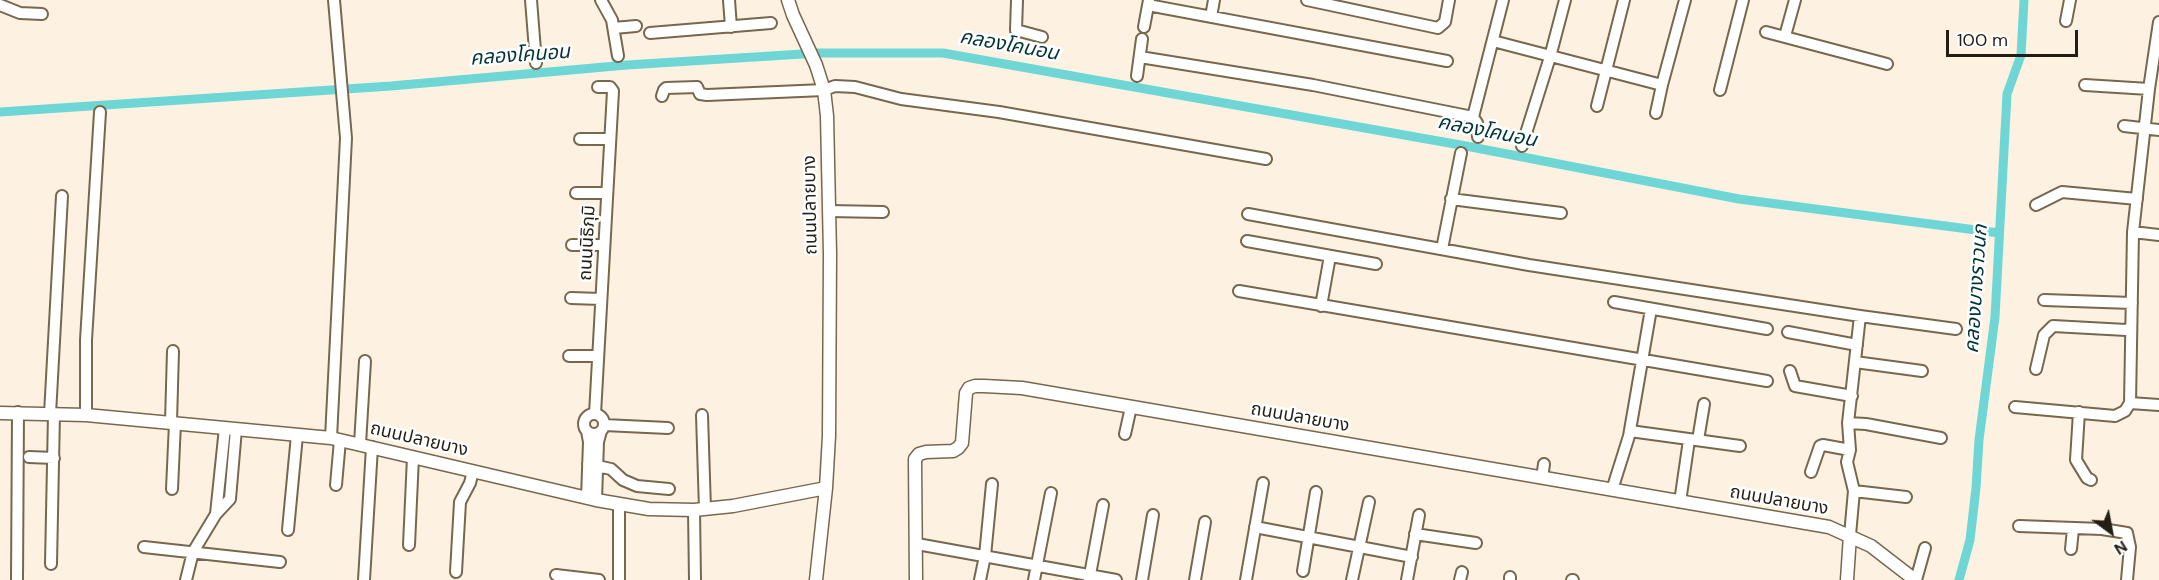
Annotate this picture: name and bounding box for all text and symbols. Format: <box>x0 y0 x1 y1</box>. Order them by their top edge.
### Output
scale bar <box>1949 18 2081 56</box>
water label: คลองโคนอน <box>958 25 1060 67</box>
text: 100 m <box>1957 28 2008 52</box>
water label: คลองโคนอน <box>469 41 571 71</box>
water label: คลองโคนอน <box>1436 111 1538 153</box>
street label: ถนนปลายบาง <box>799 155 823 255</box>
street label: ถนนนิธิภุมิ <box>575 205 601 281</box>
water label: คลองบางราวนก <box>1961 224 1993 354</box>
street label: ถนนปลายบาง <box>1249 399 1351 437</box>
street label: ถนนปลายบาง <box>368 418 470 462</box>
street label: ถนนปลายบาง <box>1728 482 1830 520</box>
north arrow <box>2081 502 2141 562</box>
text: N <box>2110 536 2131 560</box>

